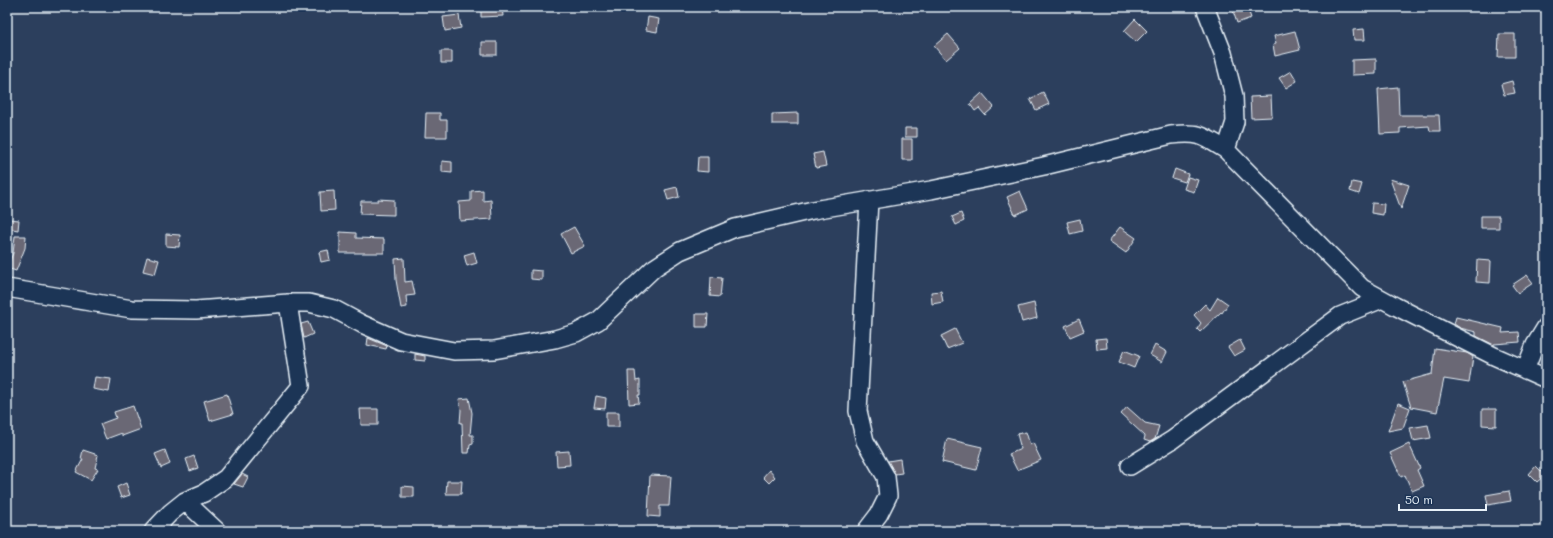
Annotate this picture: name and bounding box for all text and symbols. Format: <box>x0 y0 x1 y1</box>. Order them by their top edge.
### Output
scale bar <box>1399 486 1486 512</box>
text: 50 m <box>1405 491 1433 507</box>

